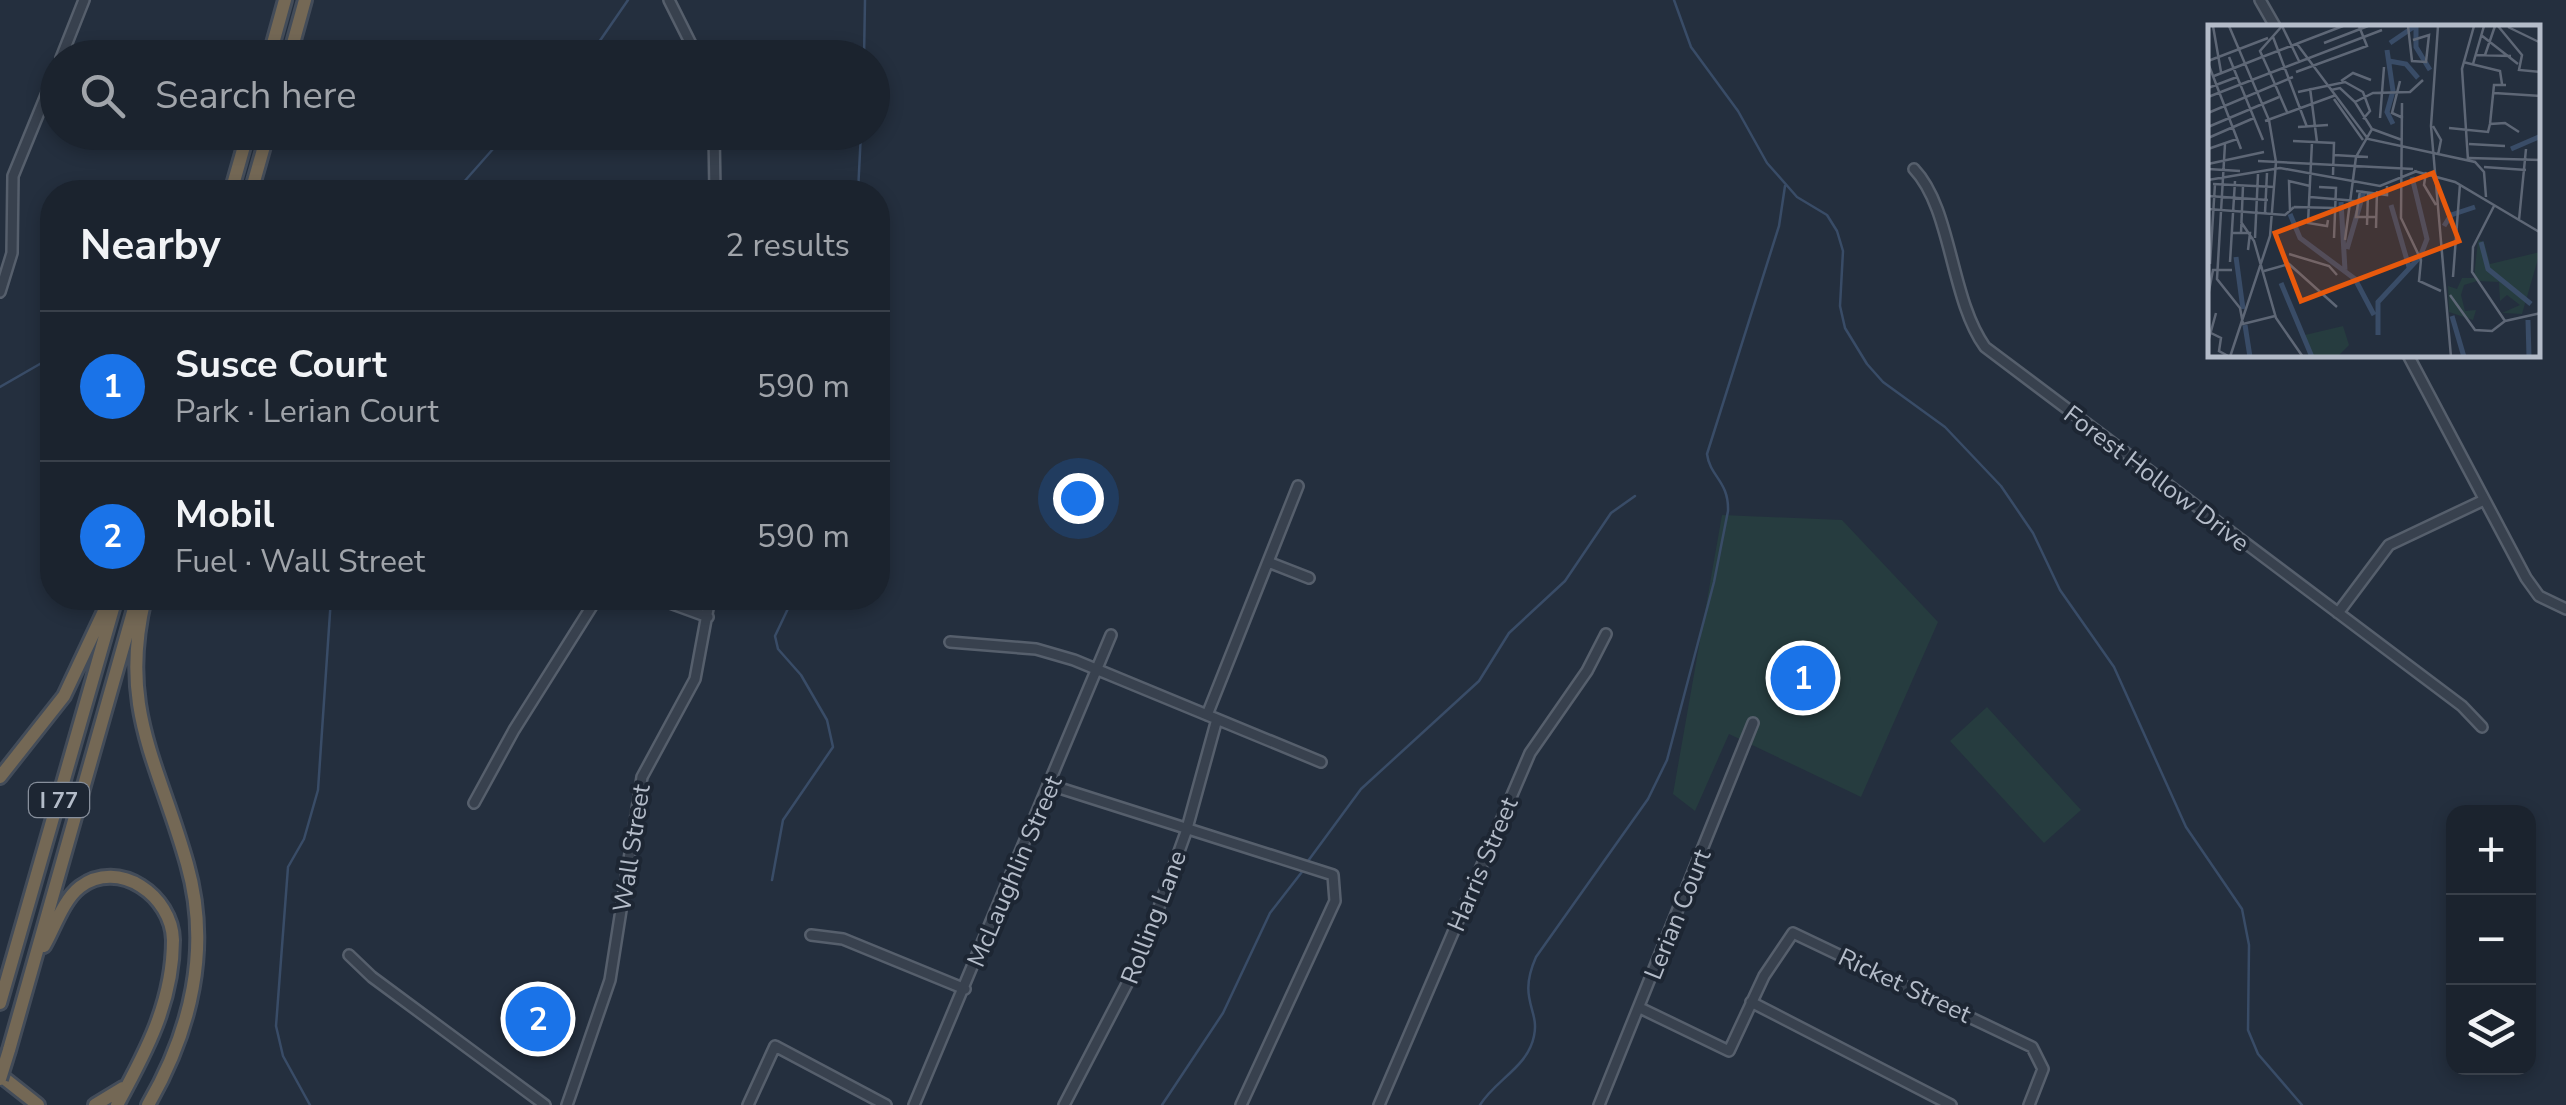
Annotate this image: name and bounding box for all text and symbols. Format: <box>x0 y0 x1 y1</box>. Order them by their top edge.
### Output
inset map <box>2208 25 2541 358</box>
search box <box>40 40 890 150</box>
icon: search <box>75 68 130 123</box>
text: Search here <box>155 70 356 121</box>
text: Nearby <box>80 217 221 274</box>
text: 2 results <box>725 224 850 267</box>
text: Susce Court <box>175 339 387 390</box>
text: 1 <box>103 365 122 408</box>
text: 590 m <box>757 365 850 408</box>
text: Park · Lerian Court <box>175 390 439 433</box>
street label: Forest Hollow Drive <box>2057 398 2256 560</box>
your location <box>1053 473 1104 524</box>
text: Mobil <box>175 489 274 540</box>
text: 2 <box>103 515 122 558</box>
text: 590 m <box>757 515 850 558</box>
text: Fuel · Wall Street <box>175 540 425 583</box>
pin: 1 <box>1770 640 1836 716</box>
street label: McLaughlin Street <box>959 770 1071 972</box>
street label: Wall Street <box>605 782 659 914</box>
road number: I 77 <box>29 783 89 817</box>
street label: Harris Street <box>1439 792 1527 937</box>
map controls <box>2446 805 2536 1075</box>
button: + <box>2446 805 2536 895</box>
street label: Lerian Court <box>1636 844 1720 985</box>
street label: Rolling Lane <box>1113 846 1195 989</box>
button: − <box>2446 895 2536 985</box>
street label: Ricket Street <box>1833 940 1977 1032</box>
pin: 2 <box>506 982 570 1056</box>
button: layers <box>2446 985 2536 1075</box>

